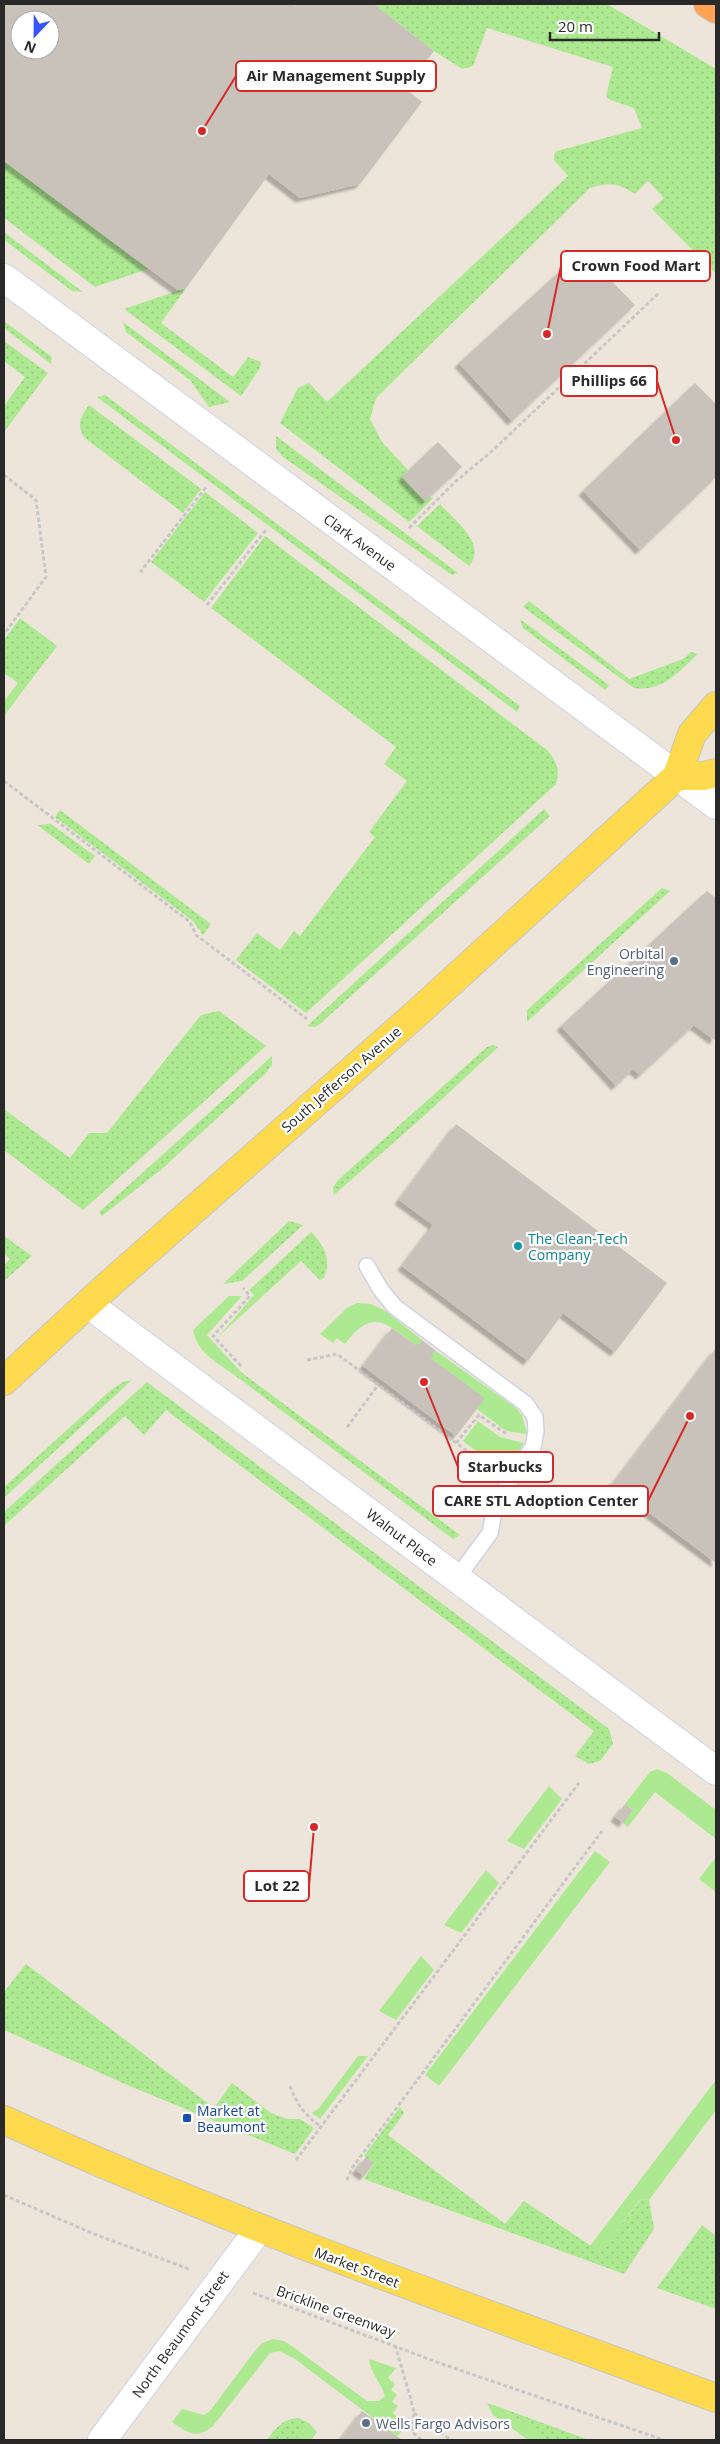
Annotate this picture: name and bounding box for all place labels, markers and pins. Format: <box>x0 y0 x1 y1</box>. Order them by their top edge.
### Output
callout: Air Management Supply <box>236 61 436 91</box>
callout: Crown Food Mart <box>561 251 710 281</box>
callout: Phillips 66 <box>561 366 657 396</box>
place label: Orbital Engineering <box>587 944 664 979</box>
marker: Orbital Engineering <box>668 955 680 967</box>
place label: The Clean-Tech Company <box>528 1229 628 1264</box>
marker: The Clean-Tech Company <box>512 1240 524 1252</box>
callout: Starbucks <box>458 1452 553 1482</box>
callout: CARE STL Adoption Center <box>433 1486 648 1516</box>
callout: Lot 22 <box>244 1871 309 1901</box>
place label: Market at Beaumont <box>197 2101 265 2136</box>
marker: Market at Beaumont <box>181 2112 193 2124</box>
place label: Wells Fargo Advisors <box>376 2414 510 2433</box>
marker: Wells Fargo Advisors <box>360 2417 372 2429</box>

